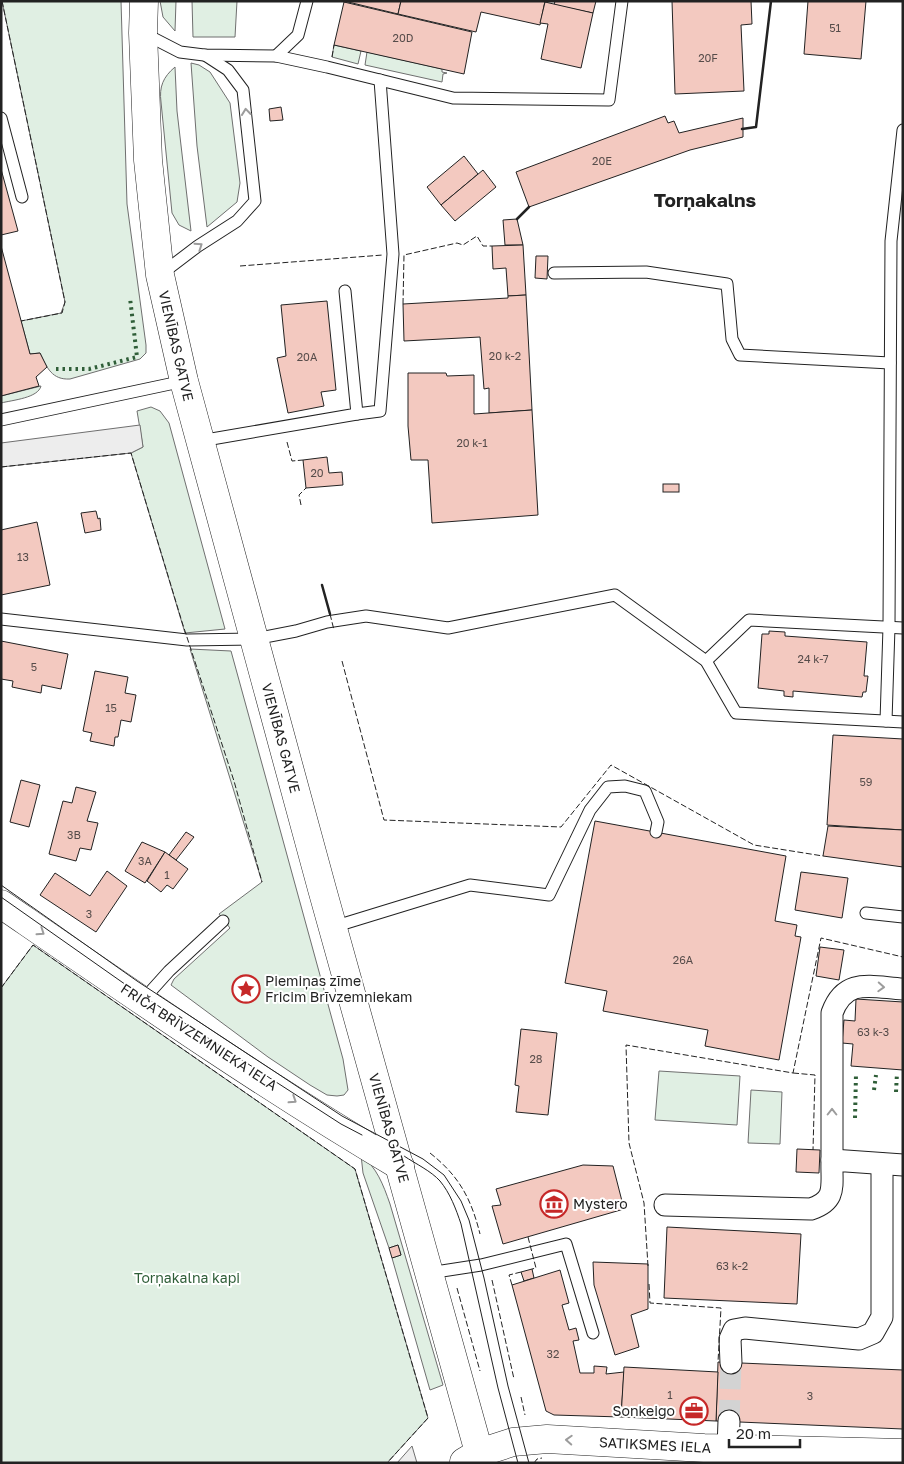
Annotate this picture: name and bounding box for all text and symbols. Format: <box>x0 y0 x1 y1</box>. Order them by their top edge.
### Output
house number: 51 <box>829 21 841 34</box>
house number: 20D <box>393 31 414 44</box>
house number: 20F <box>698 51 718 64</box>
one-way arrow <box>241 107 252 115</box>
house number: 20E <box>592 154 612 167</box>
district label: Torņakalns <box>654 188 757 211</box>
one-way arrow <box>193 243 203 252</box>
street label: VIENĪBAS GATVE <box>155 289 197 403</box>
house number: 20 k-2 <box>489 349 521 362</box>
house number: 20A <box>297 350 318 363</box>
house number: 20 k-1 <box>456 436 488 449</box>
house number: 20 <box>310 466 324 479</box>
house number: 13 <box>17 550 29 563</box>
house number: 24 k-7 <box>798 652 829 665</box>
house number: 5 <box>31 660 37 673</box>
street label: VIENĪBAS GATVE <box>259 681 304 795</box>
house number: 15 <box>105 701 117 714</box>
house number: 59 <box>859 775 873 788</box>
house number: 3B <box>67 828 81 841</box>
house number: 3A <box>138 854 153 867</box>
house number: 1 <box>164 868 170 881</box>
house number: 3 <box>86 907 92 920</box>
one-way arrow <box>36 926 45 935</box>
house number: 26A <box>673 953 694 966</box>
place label: Piemiņas zīme Fricim Brīvzemniekam <box>265 972 412 1005</box>
place icon: Piemiņas zīme Fricim Brīvzemniekam <box>231 974 261 1004</box>
street label: FRIČA BRĪVZEMNIEKA IELA <box>118 980 281 1094</box>
one-way arrow <box>878 982 886 993</box>
house number: 63 k-3 <box>857 1025 889 1038</box>
house number: 28 <box>529 1052 543 1065</box>
street label: VIENĪBAS GATVE <box>366 1071 413 1185</box>
one-way arrow <box>287 1094 297 1103</box>
one-way arrow <box>827 1107 837 1115</box>
museum icon: Mystero <box>539 1189 569 1219</box>
place label: Mystero <box>573 1195 628 1212</box>
house number: 63 k-2 <box>716 1259 748 1272</box>
park label: Torņakalna kapi <box>134 1269 240 1287</box>
house number: 32 <box>547 1347 559 1360</box>
house number: 1 <box>667 1388 673 1401</box>
house number: 3 <box>807 1389 813 1402</box>
office icon: Sonkeigo <box>679 1396 709 1426</box>
place label: Sonkeigo <box>613 1402 675 1419</box>
scale bar <box>729 1416 800 1448</box>
text: 20 m <box>736 1424 771 1442</box>
street label: SATIKSMES IELA <box>599 1433 712 1456</box>
one-way arrow <box>564 1434 572 1445</box>

